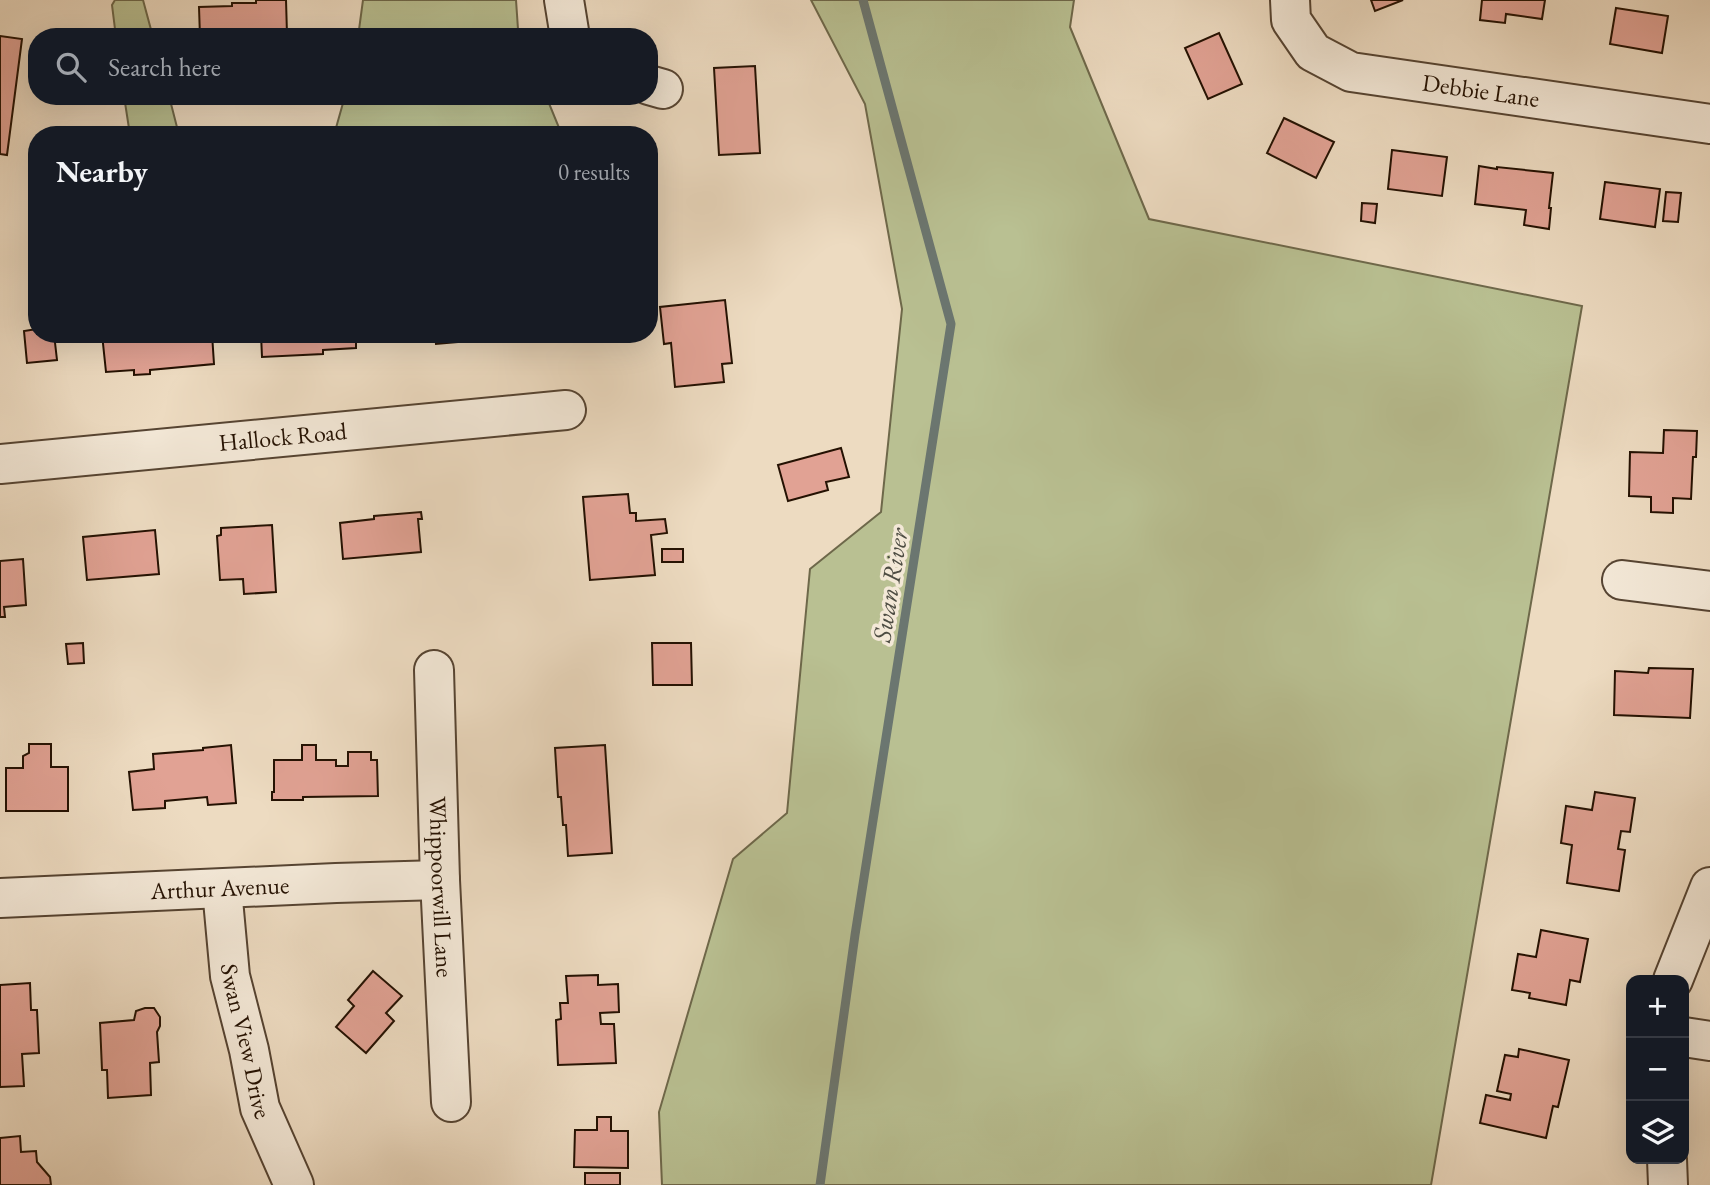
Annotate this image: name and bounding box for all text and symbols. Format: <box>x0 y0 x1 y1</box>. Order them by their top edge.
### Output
search box <box>28 28 658 105</box>
icon: search <box>52 48 90 86</box>
text: Search here <box>108 50 221 84</box>
street label: Debbie Lane <box>1420 67 1542 114</box>
text: Nearby <box>56 152 148 191</box>
text: 0 results <box>558 157 630 187</box>
street label: Hallock Road <box>217 415 349 458</box>
water label: Swan River <box>864 525 916 645</box>
street label: Whippoorwill Lane <box>423 796 461 978</box>
street label: Arthur Avenue <box>149 869 290 906</box>
street label: Swan View Drive <box>214 962 279 1123</box>
map controls <box>1626 975 1689 1164</box>
button: + <box>1626 975 1689 1038</box>
button: − <box>1626 1038 1689 1101</box>
button: layers <box>1626 1101 1689 1164</box>

